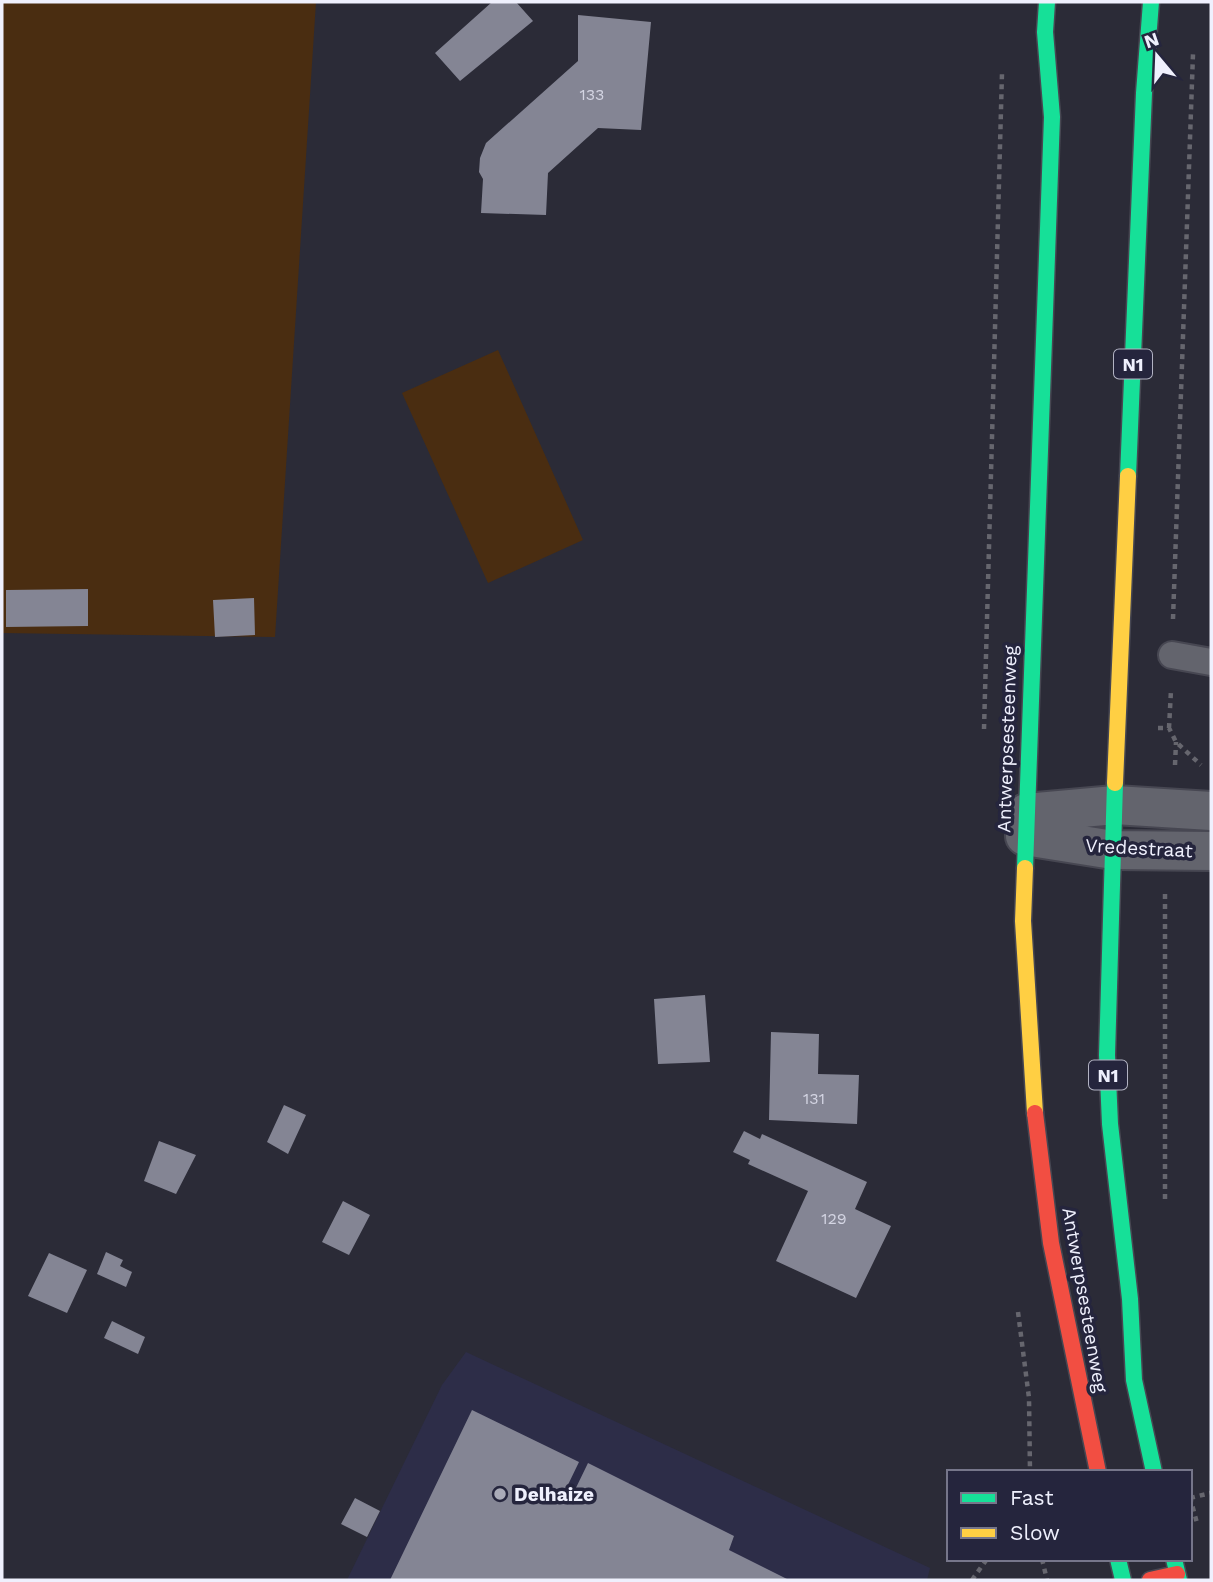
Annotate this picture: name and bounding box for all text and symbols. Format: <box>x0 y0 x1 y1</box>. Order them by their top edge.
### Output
north arrow <box>1122 21 1192 91</box>
text: N <box>1141 27 1162 54</box>
house number: 133 <box>580 85 604 104</box>
road number: N1 <box>1114 350 1152 378</box>
street label: Antwerpsesteenweg <box>992 644 1022 833</box>
street label: Vredestraat <box>1085 834 1193 862</box>
road number: N1 <box>1089 1060 1127 1090</box>
house number: 131 <box>803 1089 825 1108</box>
street label: Antwerpsesteenweg <box>1057 1206 1113 1395</box>
house number: 129 <box>821 1209 847 1228</box>
legend <box>947 1470 1192 1561</box>
place label: Delhaize <box>514 1483 594 1506</box>
text: Fast <box>1010 1485 1054 1510</box>
marker: Delhaize <box>492 1486 508 1502</box>
text: Slow <box>1010 1520 1060 1545</box>

